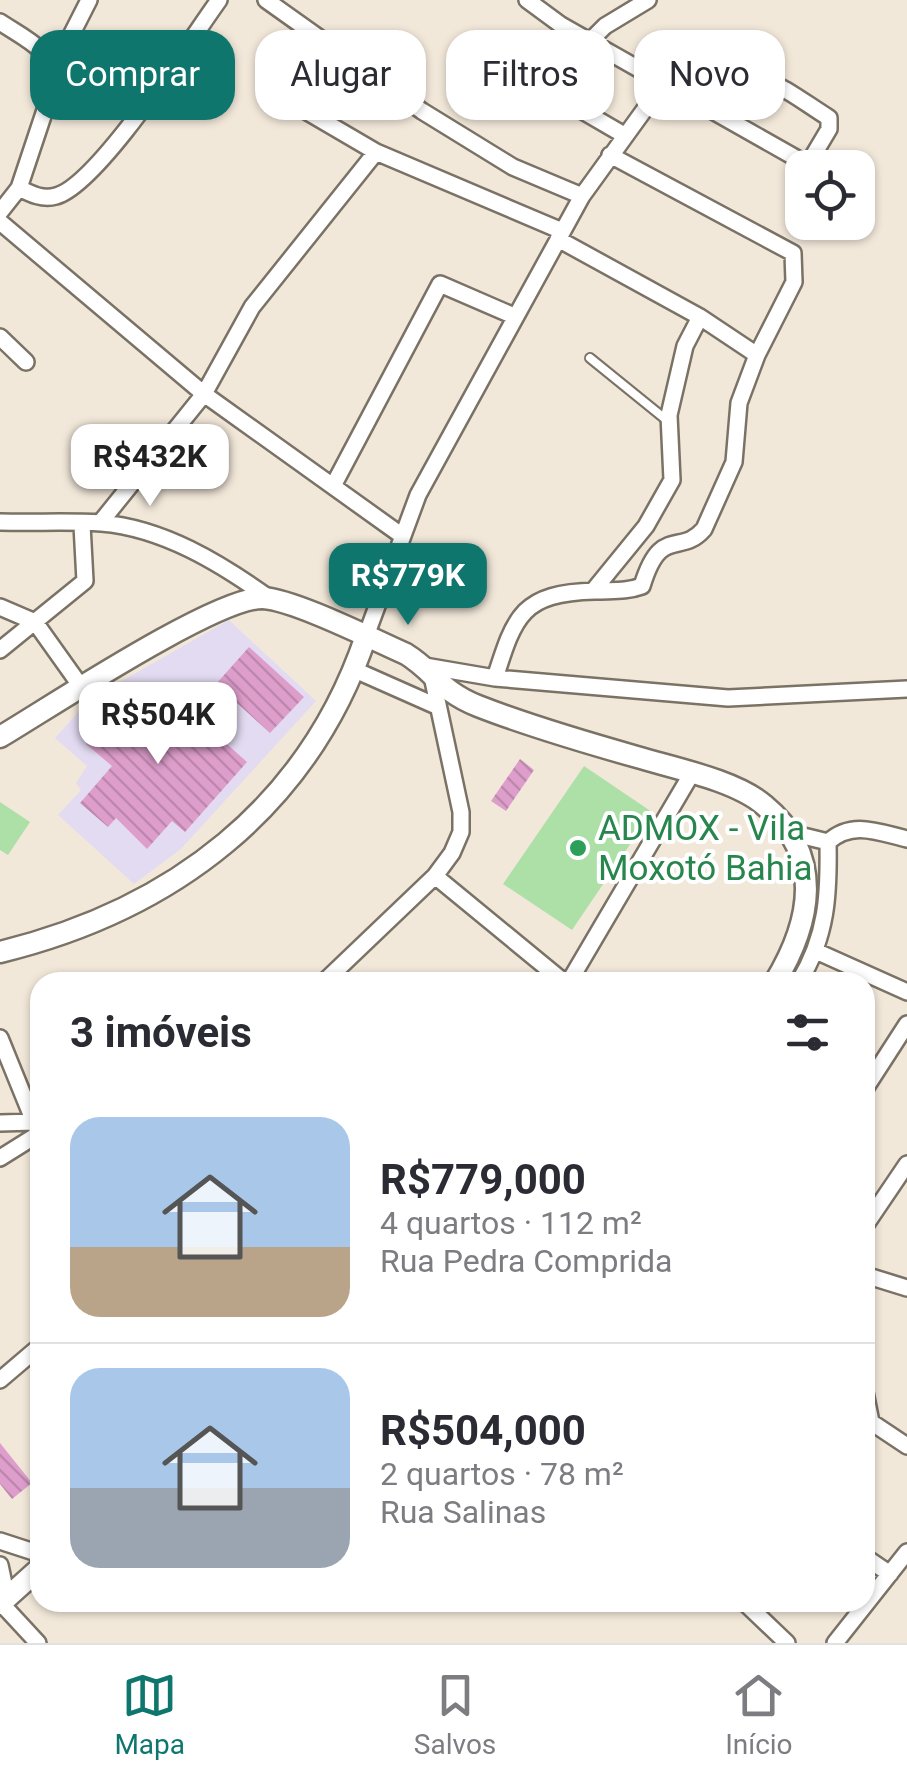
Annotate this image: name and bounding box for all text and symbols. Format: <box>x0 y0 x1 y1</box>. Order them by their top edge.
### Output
chip: Comprar <box>30 30 235 120</box>
chip: Alugar <box>255 30 426 120</box>
chip: Filtros <box>446 30 614 120</box>
chip: Novo <box>634 30 785 120</box>
map controls <box>785 150 875 240</box>
button: locate <box>785 150 875 240</box>
pin: R$432K <box>69 424 231 509</box>
text: R$432K <box>93 437 207 475</box>
pin: R$779K <box>327 543 489 628</box>
text: R$779K <box>351 556 465 594</box>
pin: R$504K <box>77 682 239 767</box>
text: R$504K <box>101 695 215 733</box>
place label: ADMOX - Vila Moxotó Bahia <box>598 808 813 889</box>
marker: ADMOX - Vila Moxotó Bahia <box>567 837 589 859</box>
icon: filters <box>780 1005 835 1060</box>
text: 3 imóveis <box>70 1008 252 1057</box>
text: R$779,000 <box>380 1155 586 1204</box>
icon: home <box>150 1157 270 1277</box>
text: 4 quartos · 112 m² <box>380 1204 642 1242</box>
text: Rua Pedra Comprida <box>380 1242 672 1280</box>
text: R$504,000 <box>380 1406 586 1455</box>
icon: home <box>150 1408 270 1528</box>
text: 2 quartos · 78 m² <box>380 1455 624 1493</box>
text: Rua Salinas <box>380 1493 546 1531</box>
tab: Mapa <box>114 1668 185 1761</box>
tab: Salvos <box>414 1668 496 1761</box>
tab: Início <box>725 1668 793 1761</box>

